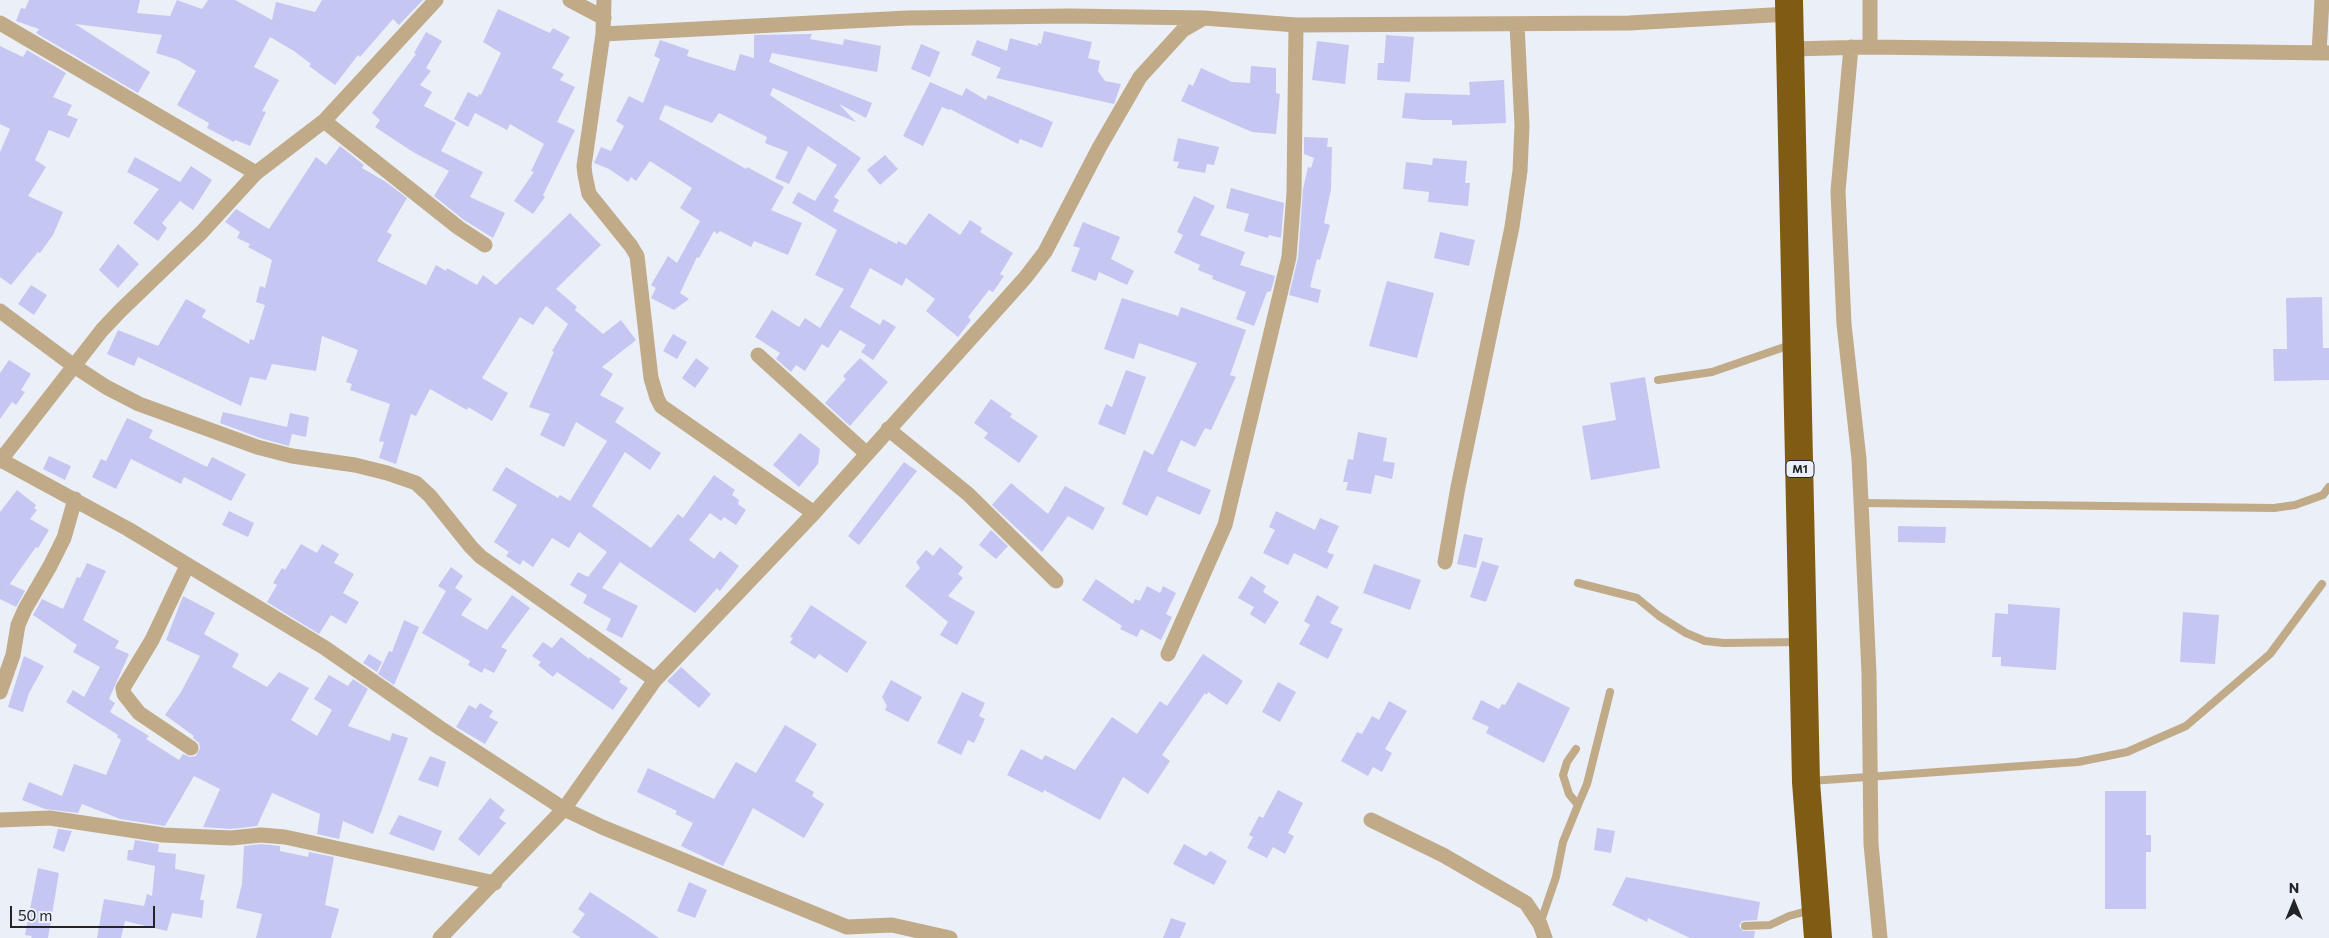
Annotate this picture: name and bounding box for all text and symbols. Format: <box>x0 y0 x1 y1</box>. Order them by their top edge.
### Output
road number: M1 <box>1786 460 1814 478</box>
north arrow <box>2269 878 2319 928</box>
text: N <box>2289 879 2299 896</box>
scale bar <box>12 896 158 928</box>
text: 50 m <box>18 906 52 924</box>

